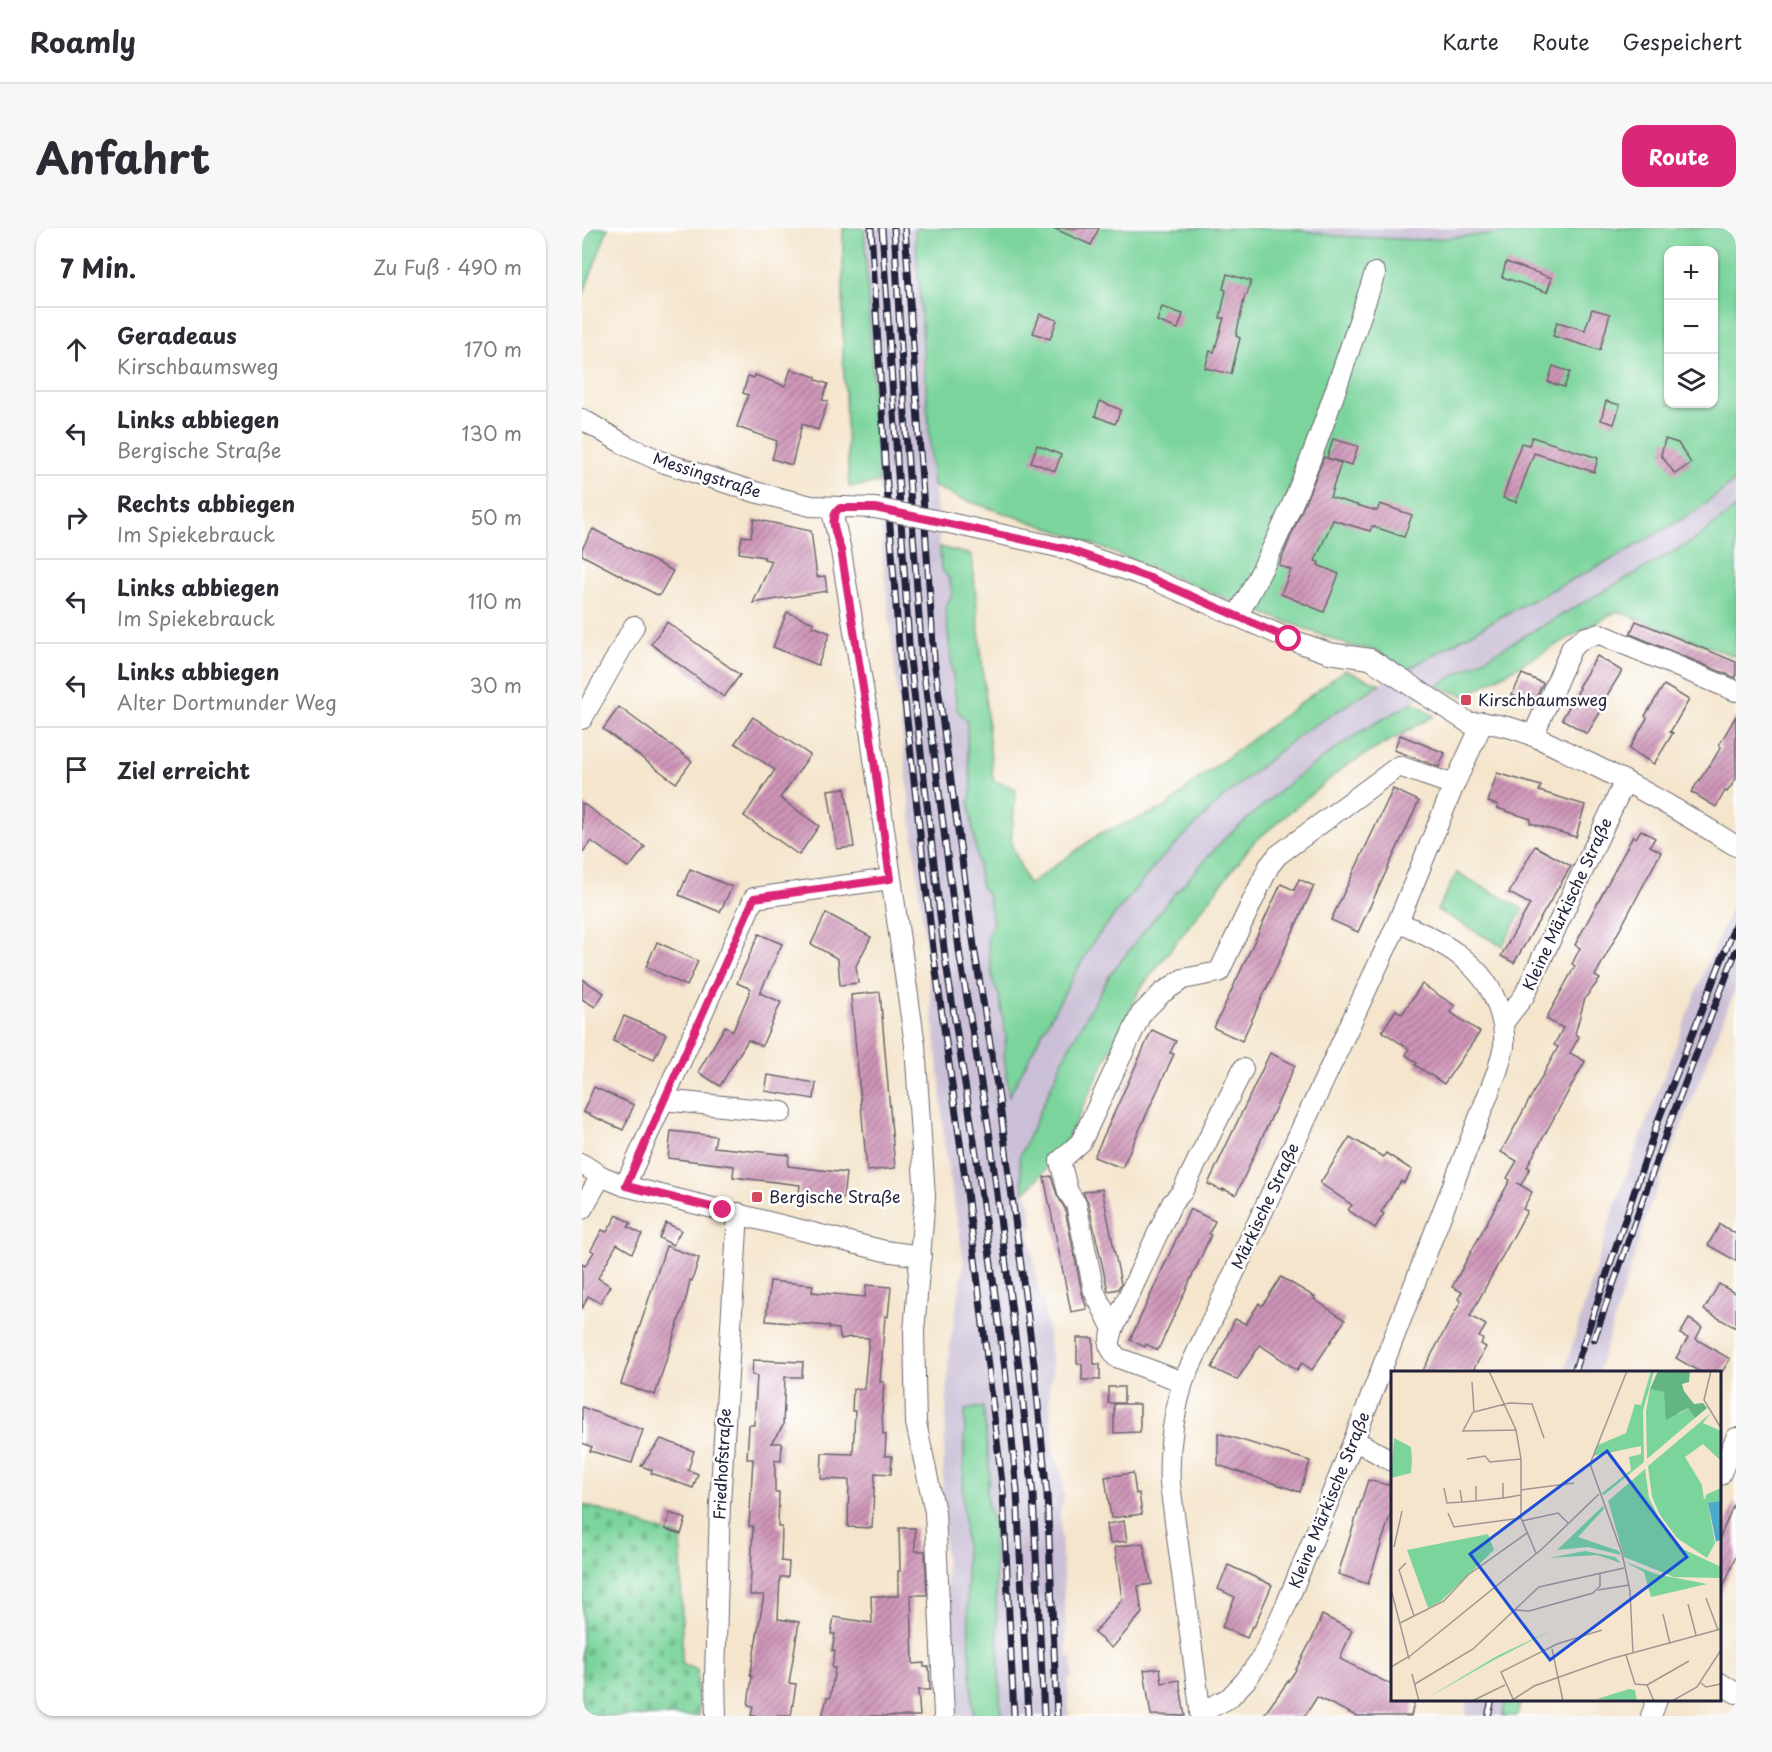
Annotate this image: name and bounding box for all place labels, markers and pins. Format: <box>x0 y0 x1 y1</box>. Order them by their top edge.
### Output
place label: Kirschbaumsweg <box>1478 687 1607 711</box>
marker: Kirschbaumsweg <box>1459 693 1473 707</box>
place label: Bergische Straße <box>769 1184 901 1208</box>
marker: Bergische Straße <box>750 1190 764 1204</box>

